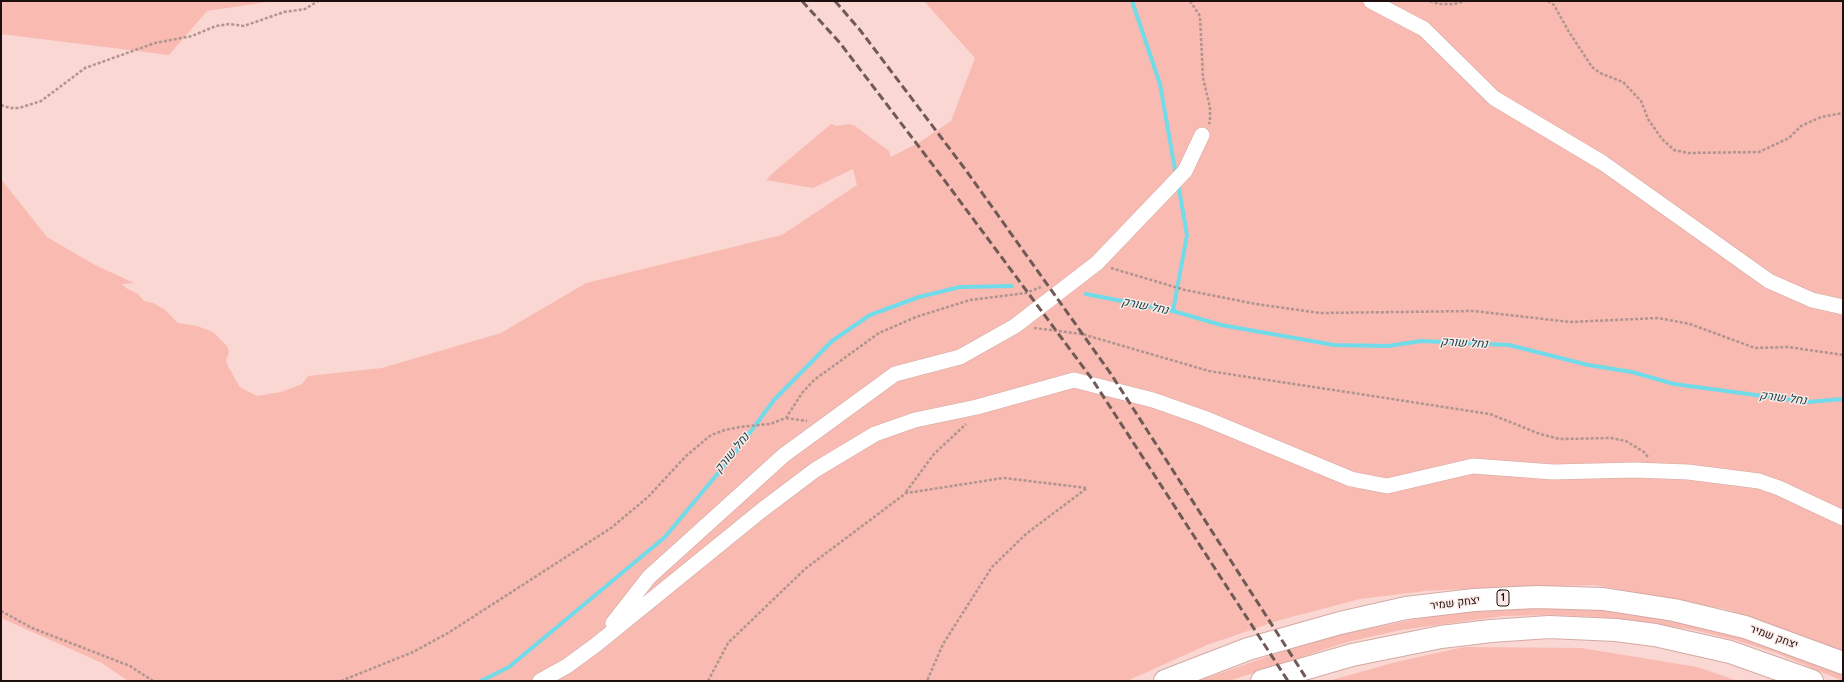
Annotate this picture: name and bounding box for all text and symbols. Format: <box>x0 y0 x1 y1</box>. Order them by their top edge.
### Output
water label: נחל שורק <box>1120 294 1170 318</box>
water label: נחל שורק <box>1440 335 1488 351</box>
water label: נחל שורק <box>1759 388 1807 408</box>
water label: נחל שורק <box>711 430 753 476</box>
road number: 1 <box>1497 590 1509 606</box>
street label: יצחק שמיר <box>1429 593 1481 613</box>
street label: יצחק שמיר <box>1748 622 1800 652</box>

